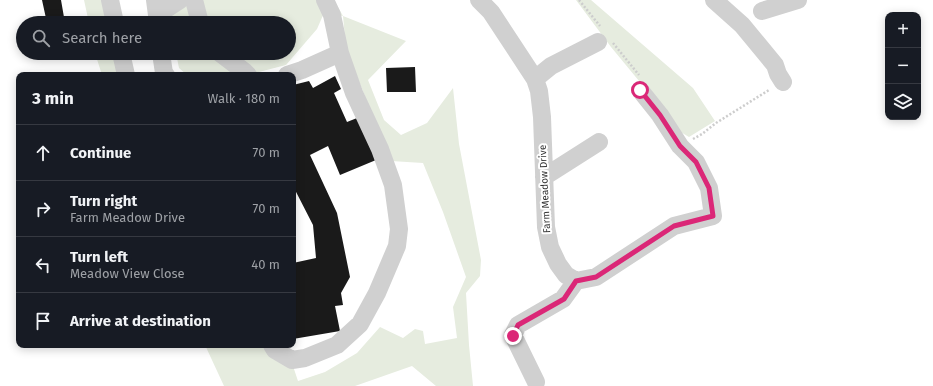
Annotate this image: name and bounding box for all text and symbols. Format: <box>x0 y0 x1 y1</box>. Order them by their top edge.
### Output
map controls <box>885 12 921 120</box>
button: + <box>885 12 921 48</box>
search box <box>16 16 296 60</box>
icon: search <box>30 27 52 49</box>
text: Search here <box>62 29 142 47</box>
button: − <box>885 48 921 84</box>
route start <box>631 81 649 99</box>
button: layers <box>885 84 921 120</box>
text: 3 min <box>32 88 74 109</box>
text: Walk · 180 m <box>208 91 280 106</box>
icon: ahead <box>32 142 54 164</box>
text: Continue <box>70 144 131 162</box>
street label: Farm Meadow Drive <box>537 144 553 234</box>
text: 70 m <box>253 145 280 160</box>
text: Turn right <box>70 192 137 210</box>
icon: right <box>32 198 54 220</box>
text: 70 m <box>253 201 280 216</box>
text: Farm Meadow Drive <box>70 210 185 225</box>
text: Turn left <box>70 248 128 266</box>
icon: left <box>32 254 54 276</box>
text: 40 m <box>251 257 280 272</box>
text: Meadow View Close <box>70 266 185 281</box>
icon: arrive <box>32 310 54 332</box>
text: Arrive at destination <box>70 312 211 330</box>
route end <box>504 327 522 345</box>

